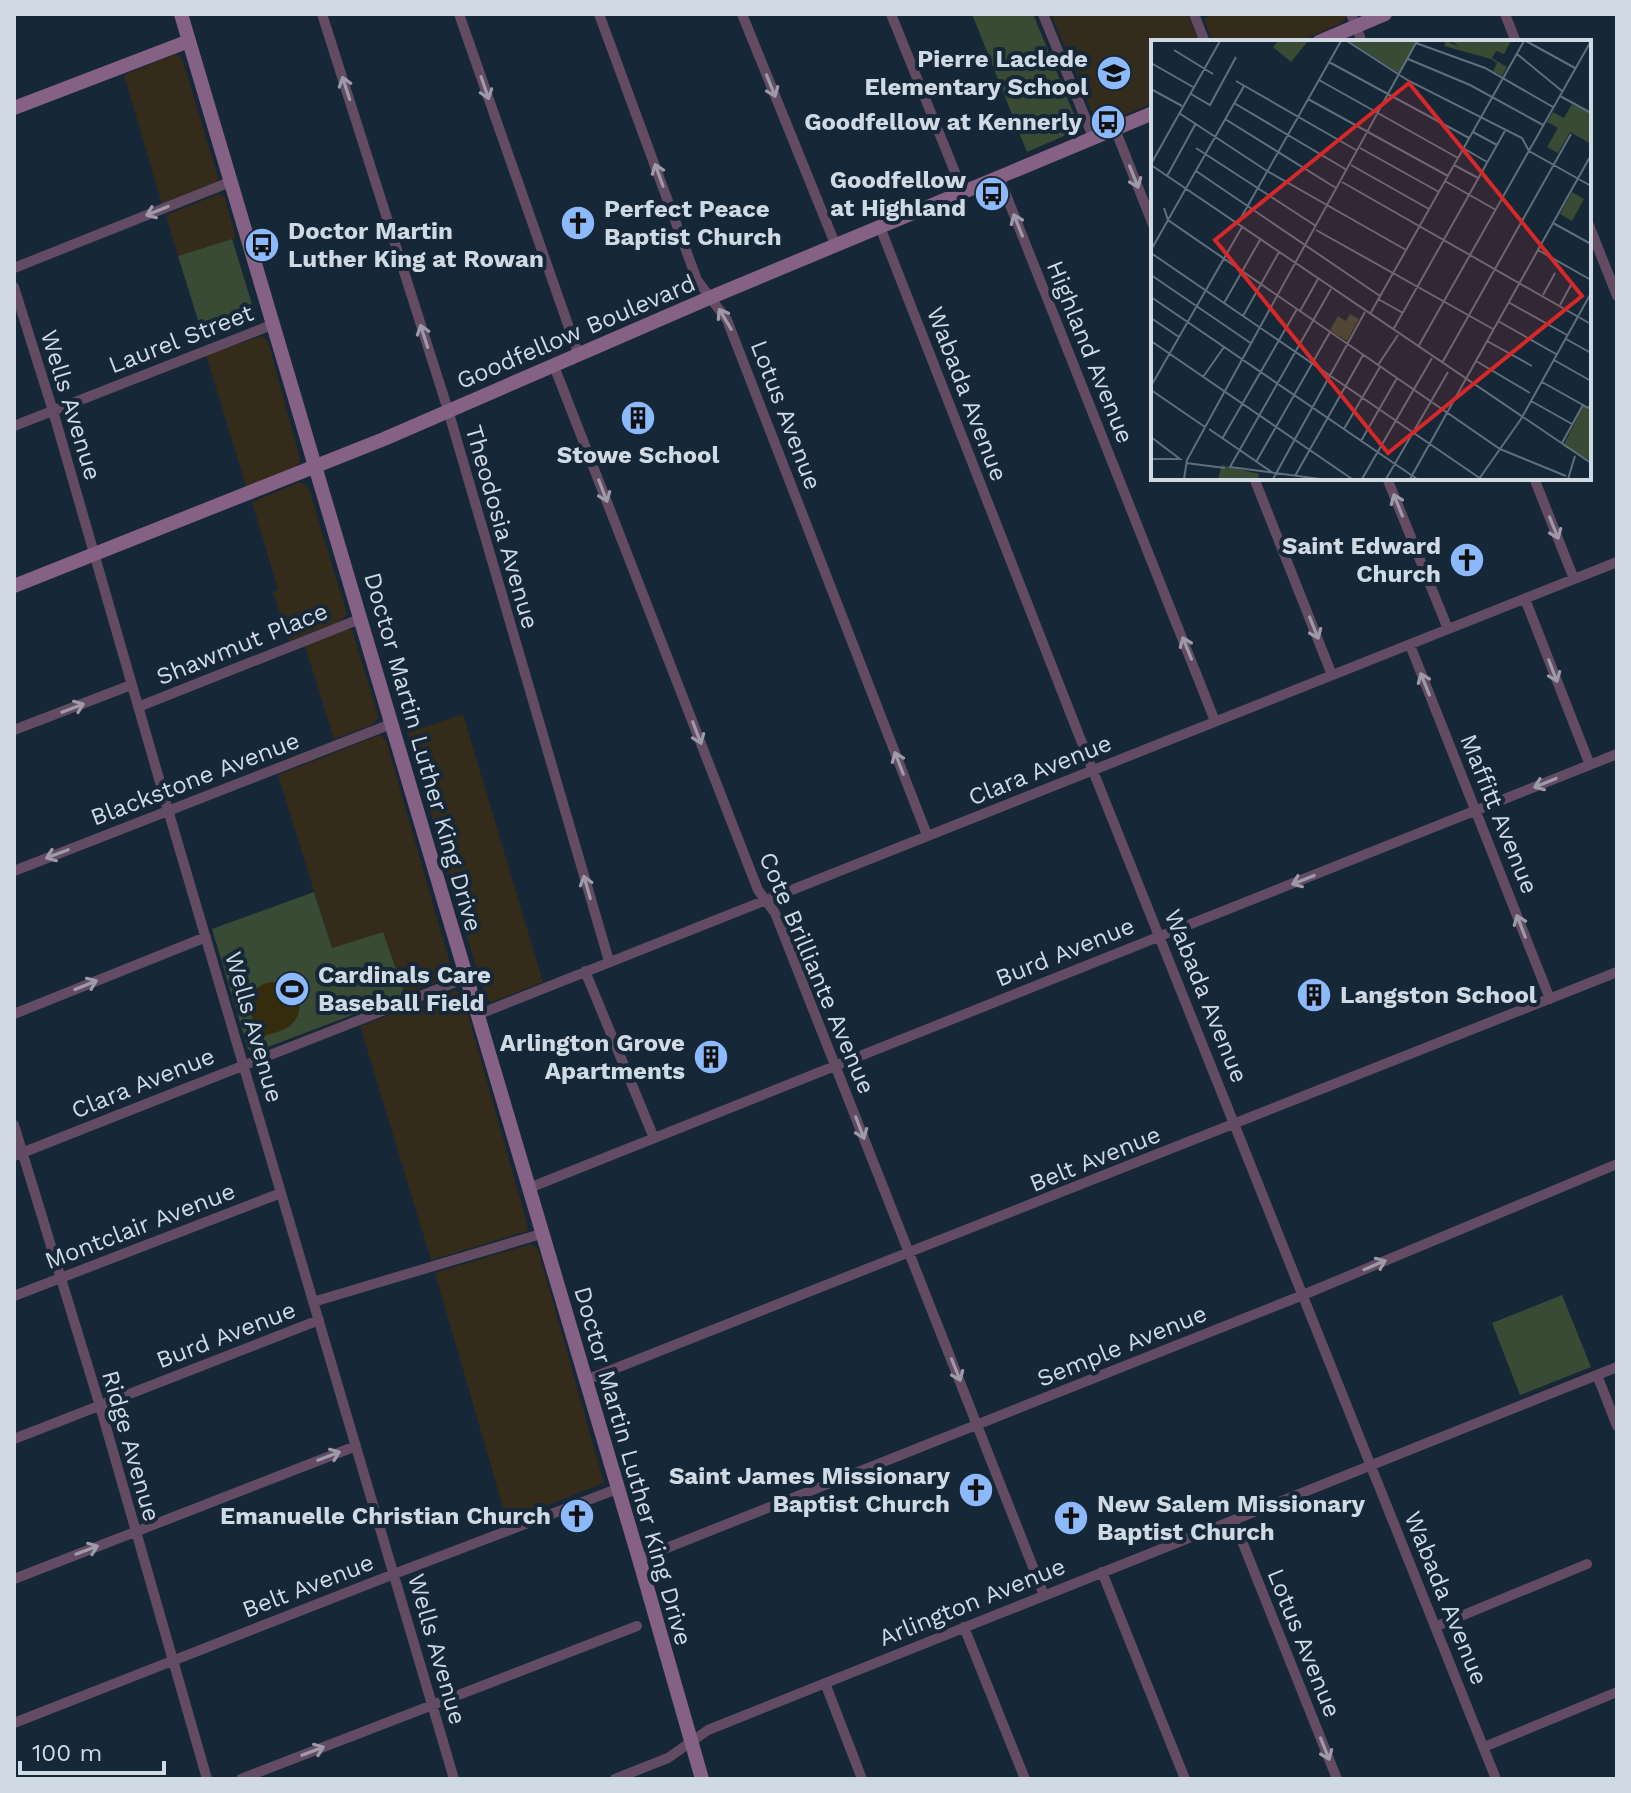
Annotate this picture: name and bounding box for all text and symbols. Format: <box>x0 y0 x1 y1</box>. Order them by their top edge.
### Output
inset map <box>1151 40 1591 480</box>
place label: Pierre Laclede Elementary School <box>864 45 1088 101</box>
school or university icon: Pierre Laclede Elementary School <box>1095 54 1133 92</box>
one-way arrow <box>765 73 780 98</box>
one-way arrow <box>479 75 493 99</box>
one-way arrow <box>337 76 352 101</box>
bus stop icon: Goodfellow at Kennerly <box>1089 103 1127 141</box>
place label: Goodfellow at Kennerly <box>804 108 1082 136</box>
one-way arrow <box>650 163 665 188</box>
one-way arrow <box>1128 164 1142 189</box>
place label: Goodfellow at Highland <box>830 166 966 222</box>
bus stop icon: Goodfellow at Highland <box>973 175 1011 213</box>
place label: Perfect Peace Baptist Church <box>604 195 782 251</box>
church icon: Perfect Peace Baptist Church <box>559 204 597 242</box>
one-way arrow <box>145 205 170 219</box>
one-way arrow <box>1010 213 1024 238</box>
place label: Doctor Martin Luther King at Rowan <box>288 217 544 273</box>
bus stop icon: Doctor Martin Luther King at Rowan <box>243 226 281 264</box>
street label: Highland Avenue <box>1041 257 1139 447</box>
street label: Goodfellow Boulevard <box>452 269 700 395</box>
street label: Laurel Street <box>105 299 257 379</box>
street label: Wabada Avenue <box>921 303 1013 485</box>
one-way arrow <box>716 308 732 331</box>
one-way arrow <box>416 324 431 349</box>
street label: Wells Avenue <box>35 327 107 483</box>
street label: Lotus Avenue <box>745 336 827 494</box>
building icon: Stowe School <box>619 399 657 437</box>
street label: Theodosia Avenue <box>459 422 545 632</box>
place label: Stowe School <box>557 441 719 469</box>
one-way arrow <box>597 478 611 503</box>
one-way arrow <box>1390 493 1404 518</box>
one-way arrow <box>1548 515 1562 540</box>
place label: Saint Edward Church <box>1282 532 1441 588</box>
church icon: Saint Edward Church <box>1448 541 1486 579</box>
street label: Doctor Martin Luther King Drive <box>358 569 488 935</box>
street label: Shawmut Place <box>152 597 332 691</box>
one-way arrow <box>1308 615 1322 640</box>
one-way arrow <box>1178 636 1193 661</box>
one-way arrow <box>1547 658 1561 683</box>
one-way arrow <box>1417 672 1432 697</box>
one-way arrow <box>60 699 85 714</box>
one-way arrow <box>691 721 705 745</box>
street label: Blackstone Avenue <box>87 726 303 832</box>
street label: Clara Avenue <box>964 729 1116 811</box>
street label: Maffitt Avenue <box>1454 730 1544 898</box>
one-way arrow <box>891 751 905 776</box>
one-way arrow <box>1533 777 1558 791</box>
one-way arrow <box>46 848 70 862</box>
street label: Cote Brilliante Avenue <box>753 848 881 1098</box>
one-way arrow <box>1291 873 1316 888</box>
one-way arrow <box>579 874 594 900</box>
street label: Wabada Avenue <box>1158 905 1254 1087</box>
street label: Burd Avenue <box>992 911 1138 993</box>
one-way arrow <box>1513 914 1527 939</box>
street label: Wells Avenue <box>219 948 289 1106</box>
place label: Cardinals Care Baseball Field <box>318 961 491 1017</box>
sports icon: Cardinals Care Baseball Field <box>273 970 311 1008</box>
building icon: Langston School <box>1295 976 1333 1014</box>
one-way arrow <box>73 977 98 991</box>
place label: Langston School <box>1340 981 1537 1009</box>
place label: Arlington Grove Apartments <box>500 1029 685 1085</box>
building icon: Arlington Grove Apartments <box>692 1038 730 1076</box>
street label: Clara Avenue <box>67 1042 219 1124</box>
one-way arrow <box>854 1115 868 1140</box>
street label: Belt Avenue <box>1026 1120 1164 1198</box>
street label: Montclair Avenue <box>41 1177 239 1275</box>
one-way arrow <box>1362 1256 1387 1271</box>
street label: Doctor Martin Luther King Drive <box>568 1283 698 1649</box>
street label: Burd Avenue <box>152 1296 300 1374</box>
street label: Semple Avenue <box>1033 1299 1211 1393</box>
one-way arrow <box>950 1357 965 1382</box>
street label: Ridge Avenue <box>96 1367 166 1525</box>
one-way arrow <box>316 1448 341 1462</box>
place label: Saint James Missionary Baptist Church <box>669 1462 950 1518</box>
church icon: Saint James Missionary Baptist Church <box>957 1471 995 1509</box>
place label: New Salem Missionary Baptist Church <box>1097 1490 1366 1546</box>
church icon: Emanuelle Christian Church <box>558 1497 596 1535</box>
church icon: New Salem Missionary Baptist Church <box>1052 1499 1090 1537</box>
place label: Emanuelle Christian Church <box>220 1502 551 1530</box>
street label: Wabada Avenue <box>1398 1507 1494 1689</box>
one-way arrow <box>74 1542 99 1556</box>
street label: Belt Avenue <box>238 1548 378 1624</box>
street label: Arlington Avenue <box>875 1552 1069 1652</box>
street label: Lotus Avenue <box>1261 1565 1347 1721</box>
street label: Wells Avenue <box>402 1570 472 1728</box>
scale bar <box>20 1725 164 1775</box>
one-way arrow <box>1319 1737 1333 1761</box>
text: 100 m <box>32 1739 102 1767</box>
one-way arrow <box>300 1743 325 1757</box>

